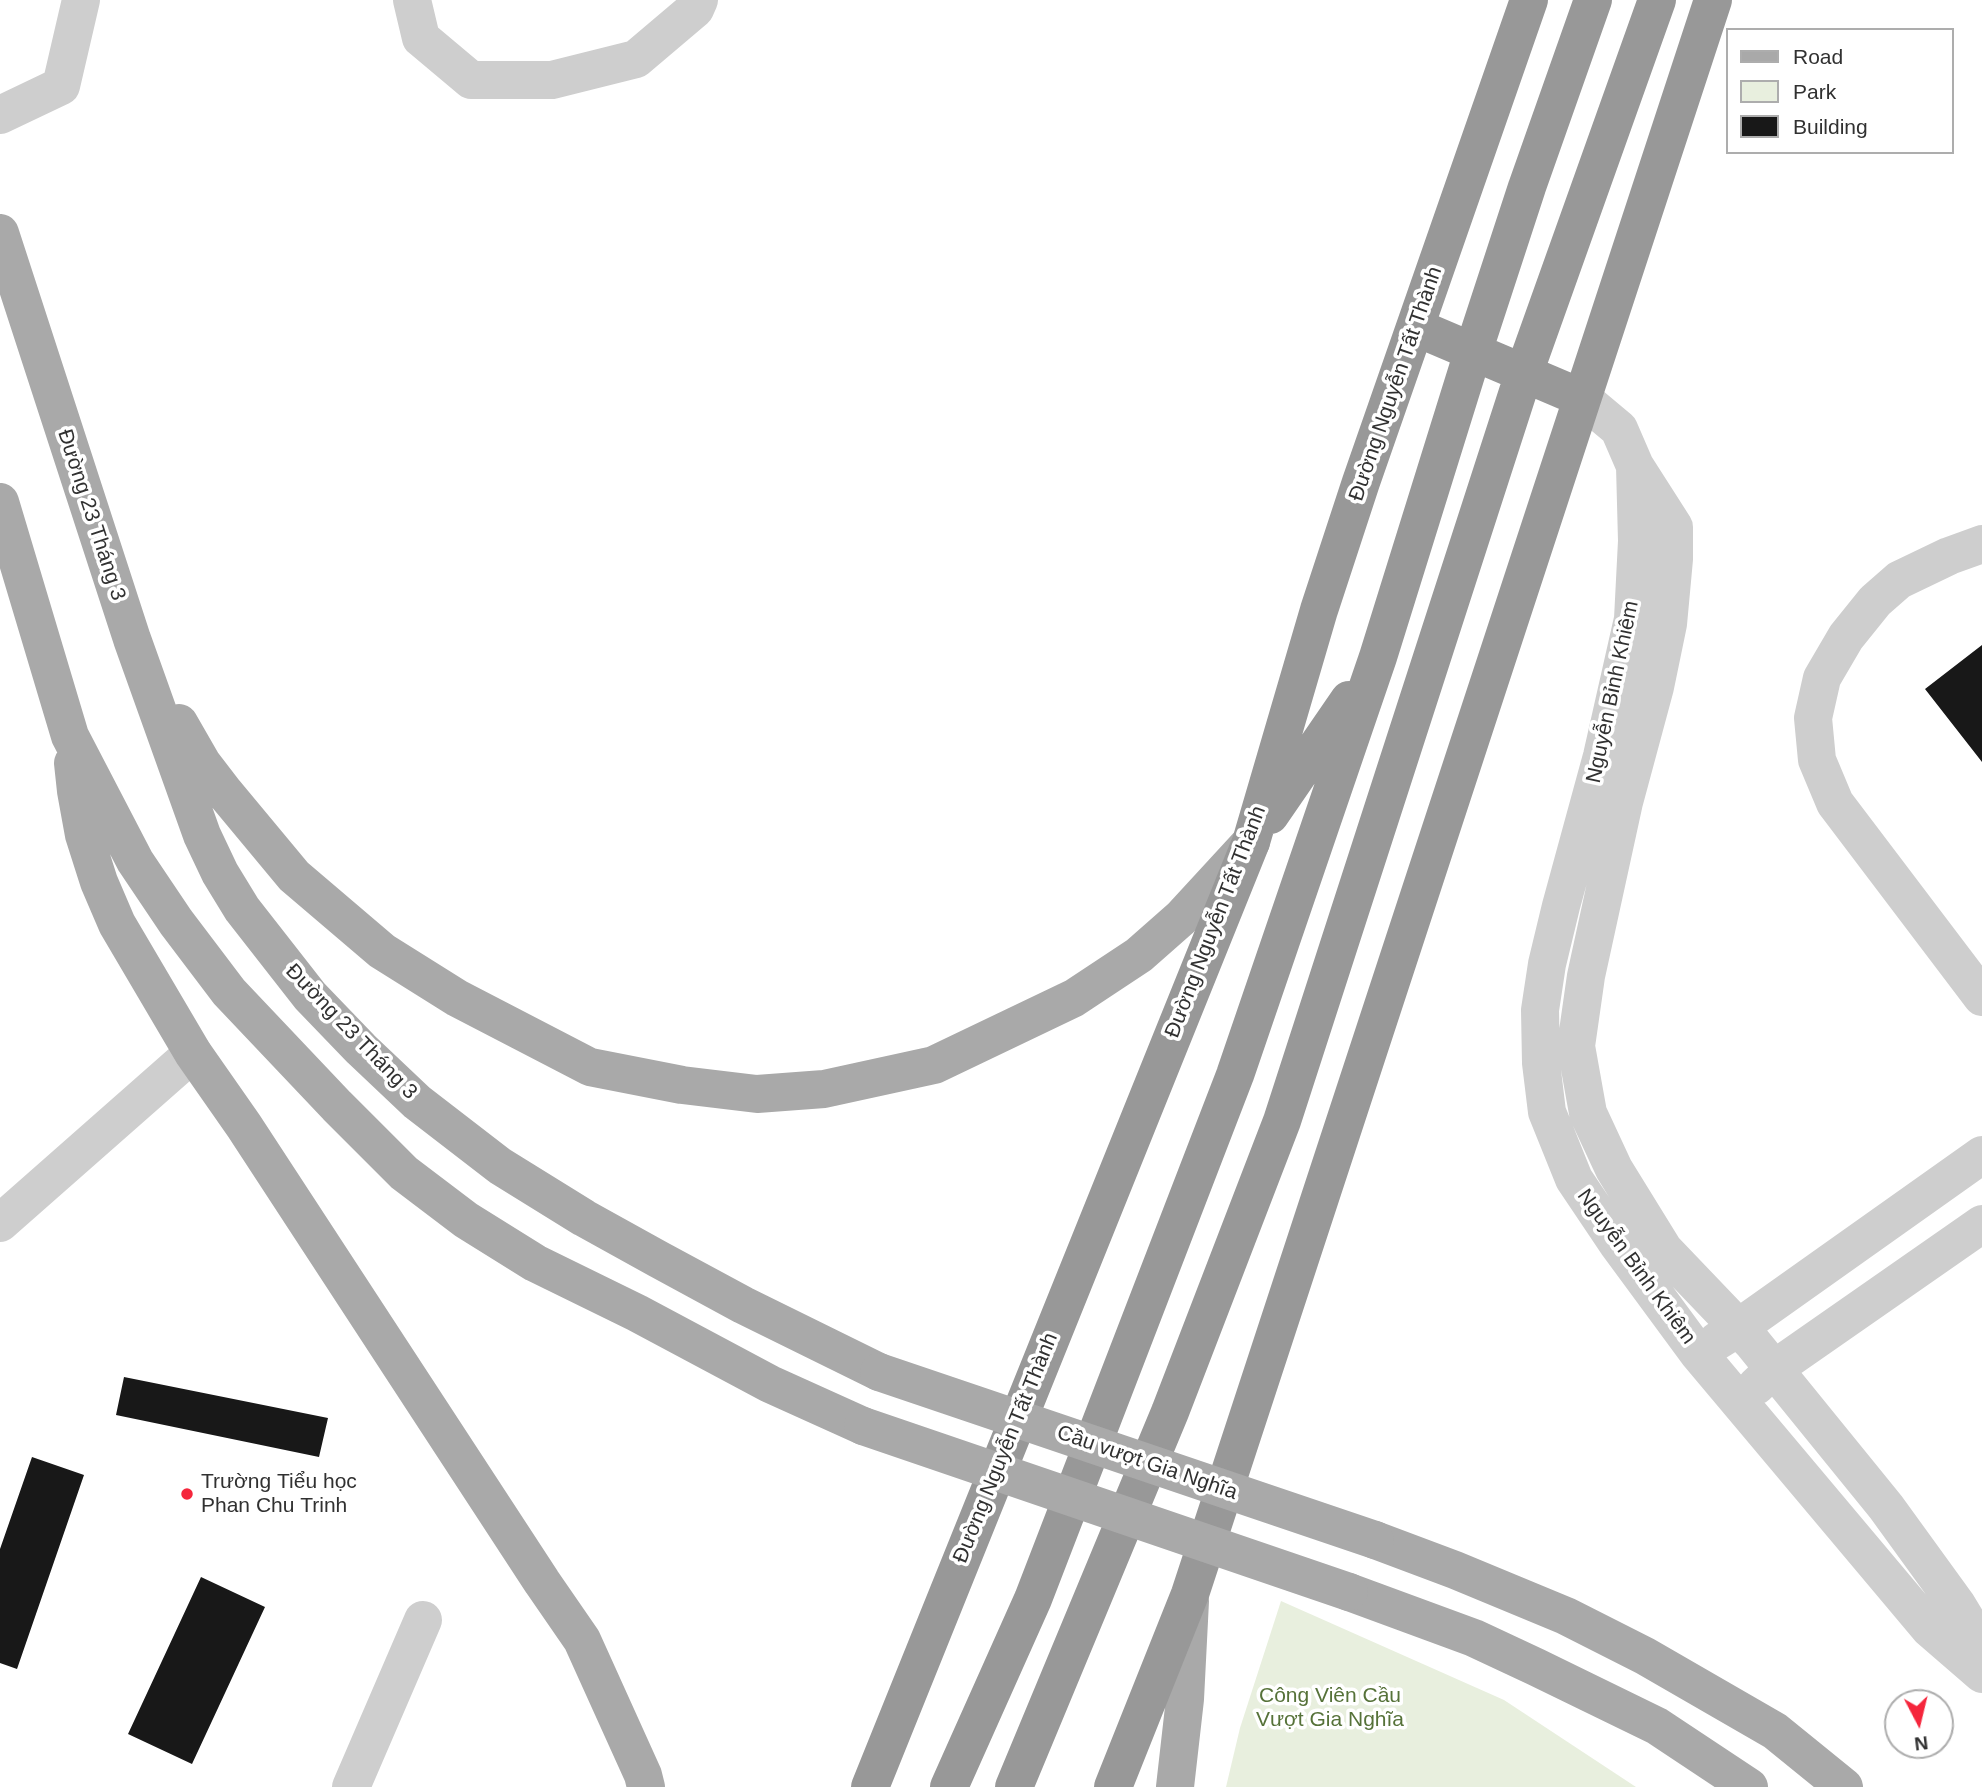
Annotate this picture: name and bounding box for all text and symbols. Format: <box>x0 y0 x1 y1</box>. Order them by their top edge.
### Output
legend <box>1727 28 1954 154</box>
text: Road <box>1793 45 1843 68</box>
text: Park <box>1793 80 1836 103</box>
text: Building <box>1793 115 1868 138</box>
street label: Đường Nguyễn Tất Thành <box>1344 264 1448 504</box>
street label: Đường 23 Tháng 3 <box>51 426 131 604</box>
street label: Nguyễn Bỉnh Khiêm <box>1581 599 1645 785</box>
street label: Đường Nguyễn Tất Thành <box>1160 803 1272 1041</box>
street label: Đường 23 Tháng 3 <box>280 959 422 1105</box>
street label: Nguyễn Bỉnh Khiêm <box>1571 1185 1701 1349</box>
street label: Đường Nguyễn Tất Thành <box>948 1329 1064 1567</box>
street label: Cầu vượt Gia Nghĩa <box>1054 1420 1240 1506</box>
place label: Trường Tiểu học Phan Chu Trinh <box>201 1469 357 1519</box>
marker: Trường Tiểu học Phan Chu Trinh <box>179 1486 195 1502</box>
park label: Công Viên Cầu Vượt Gia Nghĩa <box>1256 1683 1404 1733</box>
north arrow <box>1884 1689 1954 1759</box>
text: N <box>1913 1732 1929 1755</box>

